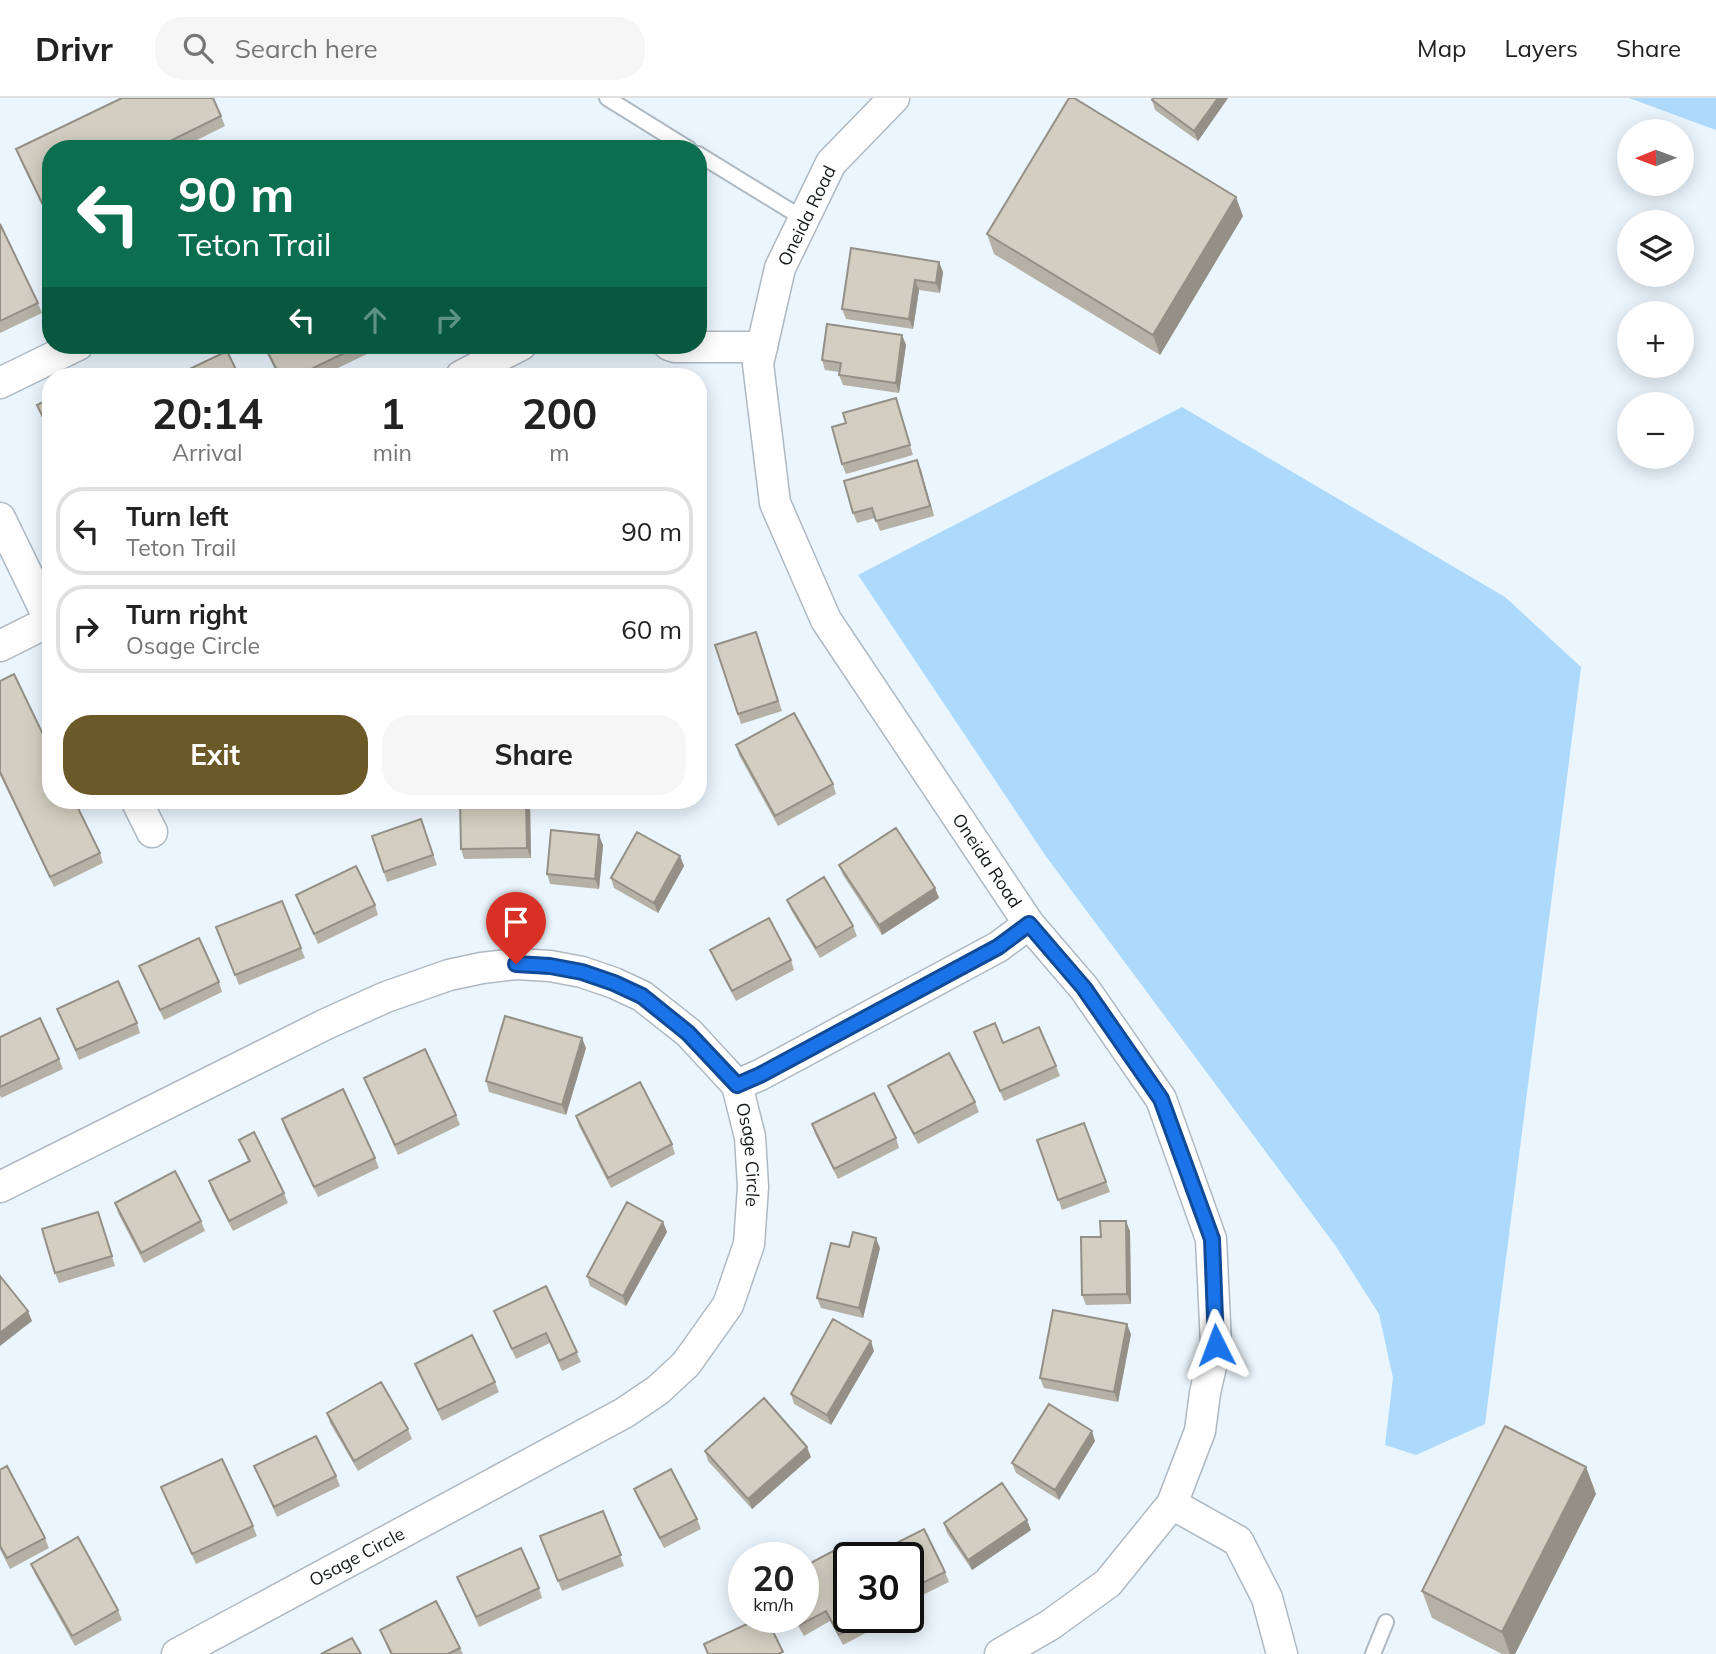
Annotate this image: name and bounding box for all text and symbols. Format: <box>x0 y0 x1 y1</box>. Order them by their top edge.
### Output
search box <box>155 17 645 80</box>
text: Drivr <box>35 28 113 69</box>
icon: search <box>179 29 217 67</box>
text: Search here <box>235 32 378 65</box>
text: Map <box>1417 33 1466 63</box>
text: Layers <box>1504 33 1578 63</box>
text: Share <box>1616 33 1681 63</box>
north arrow <box>1617 119 1694 196</box>
map controls <box>1617 119 1694 469</box>
street label: Oneida Road <box>772 162 841 270</box>
text: 90 m <box>178 163 294 224</box>
icon: left <box>63 168 154 259</box>
button: layers <box>1617 210 1694 287</box>
text: Teton Trail <box>178 224 331 264</box>
icon: left <box>283 301 321 339</box>
icon: ahead <box>356 301 394 339</box>
icon: right <box>429 301 467 339</box>
button: + <box>1617 301 1694 378</box>
text: 20:14 <box>152 387 263 440</box>
text: 1 <box>380 387 405 440</box>
text: 200 <box>522 387 597 440</box>
button: − <box>1617 392 1694 469</box>
text: Arrival <box>172 438 243 467</box>
text: min <box>373 438 412 467</box>
text: m <box>549 438 570 467</box>
text: Turn left <box>126 500 228 533</box>
icon: left <box>67 512 105 550</box>
text: 90 m <box>621 515 682 548</box>
text: Teton Trail <box>126 533 236 562</box>
text: Turn right <box>126 598 247 631</box>
icon: right <box>67 610 105 648</box>
text: 60 m <box>621 613 682 646</box>
text: Osage Circle <box>126 631 260 660</box>
button: Exit <box>63 715 368 795</box>
button: Share <box>382 715 686 795</box>
street label: Oneida Road <box>947 809 1027 912</box>
pin <box>486 892 546 964</box>
icon: arrive <box>497 903 535 941</box>
street label: Osage Circle <box>731 1100 765 1208</box>
position arrow <box>1179 1308 1253 1382</box>
street label: Osage Circle <box>305 1522 409 1591</box>
speed limit sign: 30 <box>833 1542 924 1633</box>
text: 20 <box>752 1556 795 1600</box>
text: km/h <box>753 1593 794 1616</box>

